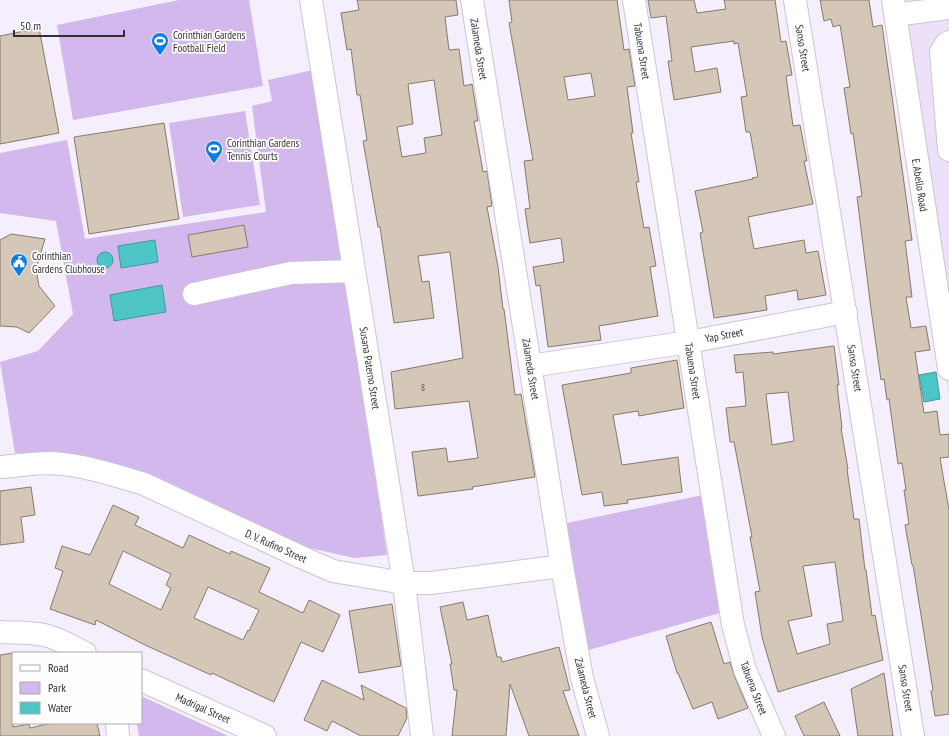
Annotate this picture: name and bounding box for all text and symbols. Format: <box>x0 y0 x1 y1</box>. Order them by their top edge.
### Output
scale bar <box>14 12 124 38</box>
street label: Zalameda Street <box>467 17 491 81</box>
text: 50 m <box>20 18 41 33</box>
street label: Tabuena Street <box>631 22 653 80</box>
street label: Sanso Street <box>792 23 814 73</box>
place label: Corinthian Gardens Football Field <box>173 28 245 55</box>
sports icon: Corinthian Gardens Football Field <box>150 31 170 56</box>
place label: Corinthian Gardens Tennis Courts <box>227 136 299 163</box>
sports icon: Corinthian Gardens Tennis Courts <box>204 139 224 164</box>
street label: E. Abello Road <box>909 157 931 213</box>
place label: Corinthian Gardens Clubhouse <box>32 249 105 276</box>
public building icon: Corinthian Gardens Clubhouse <box>9 252 29 277</box>
street label: Yap Street <box>704 324 744 346</box>
street label: Susana Paterno Street <box>357 326 383 410</box>
street label: Zalameda Street <box>519 337 543 401</box>
street label: Tabuena Street <box>682 342 704 400</box>
street label: Sanso Street <box>844 343 866 393</box>
house number: 8 <box>421 382 425 393</box>
street label: D. V. Rufino Street <box>243 526 309 566</box>
legend <box>12 652 142 724</box>
street label: Zalameda Street <box>572 656 600 720</box>
street label: Tabuena Street <box>737 659 771 717</box>
text: Road <box>48 660 68 675</box>
street label: Sanso Street <box>895 663 917 713</box>
text: Park <box>48 680 66 695</box>
street label: Madrigal Street <box>173 690 233 726</box>
text: Water <box>48 700 73 715</box>

